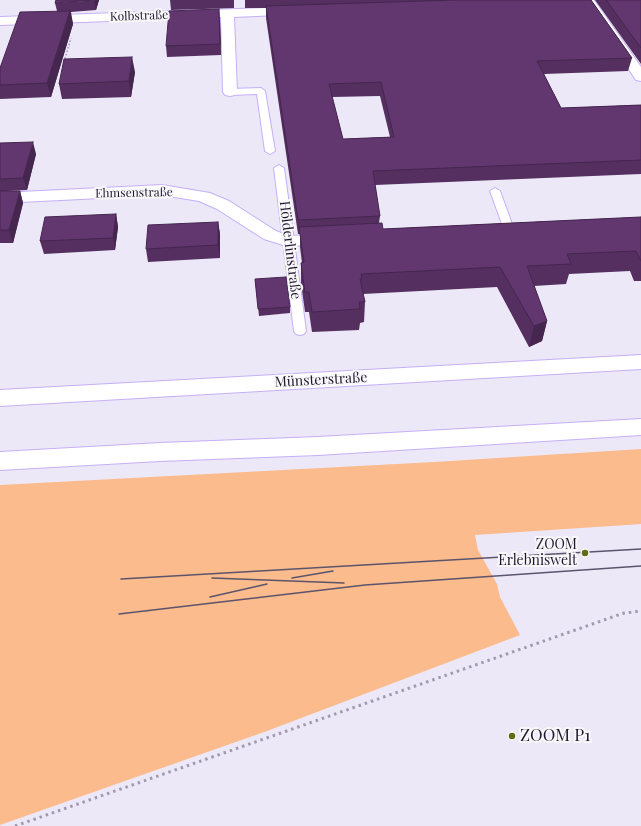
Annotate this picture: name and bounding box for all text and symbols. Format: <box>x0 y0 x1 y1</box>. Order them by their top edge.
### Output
street label: Kolbstraße <box>110 8 168 24</box>
street label: Ehmsenstraße <box>95 185 173 201</box>
street label: Hölderlinstraße <box>276 200 304 300</box>
street label: Münsterstraße <box>274 369 368 391</box>
place label: ZOOM Erlebniswelt <box>498 537 577 570</box>
marker: ZOOM Erlebniswelt <box>580 548 590 558</box>
place label: ZOOM P1 <box>520 726 590 746</box>
marker: ZOOM P1 <box>507 731 517 741</box>

